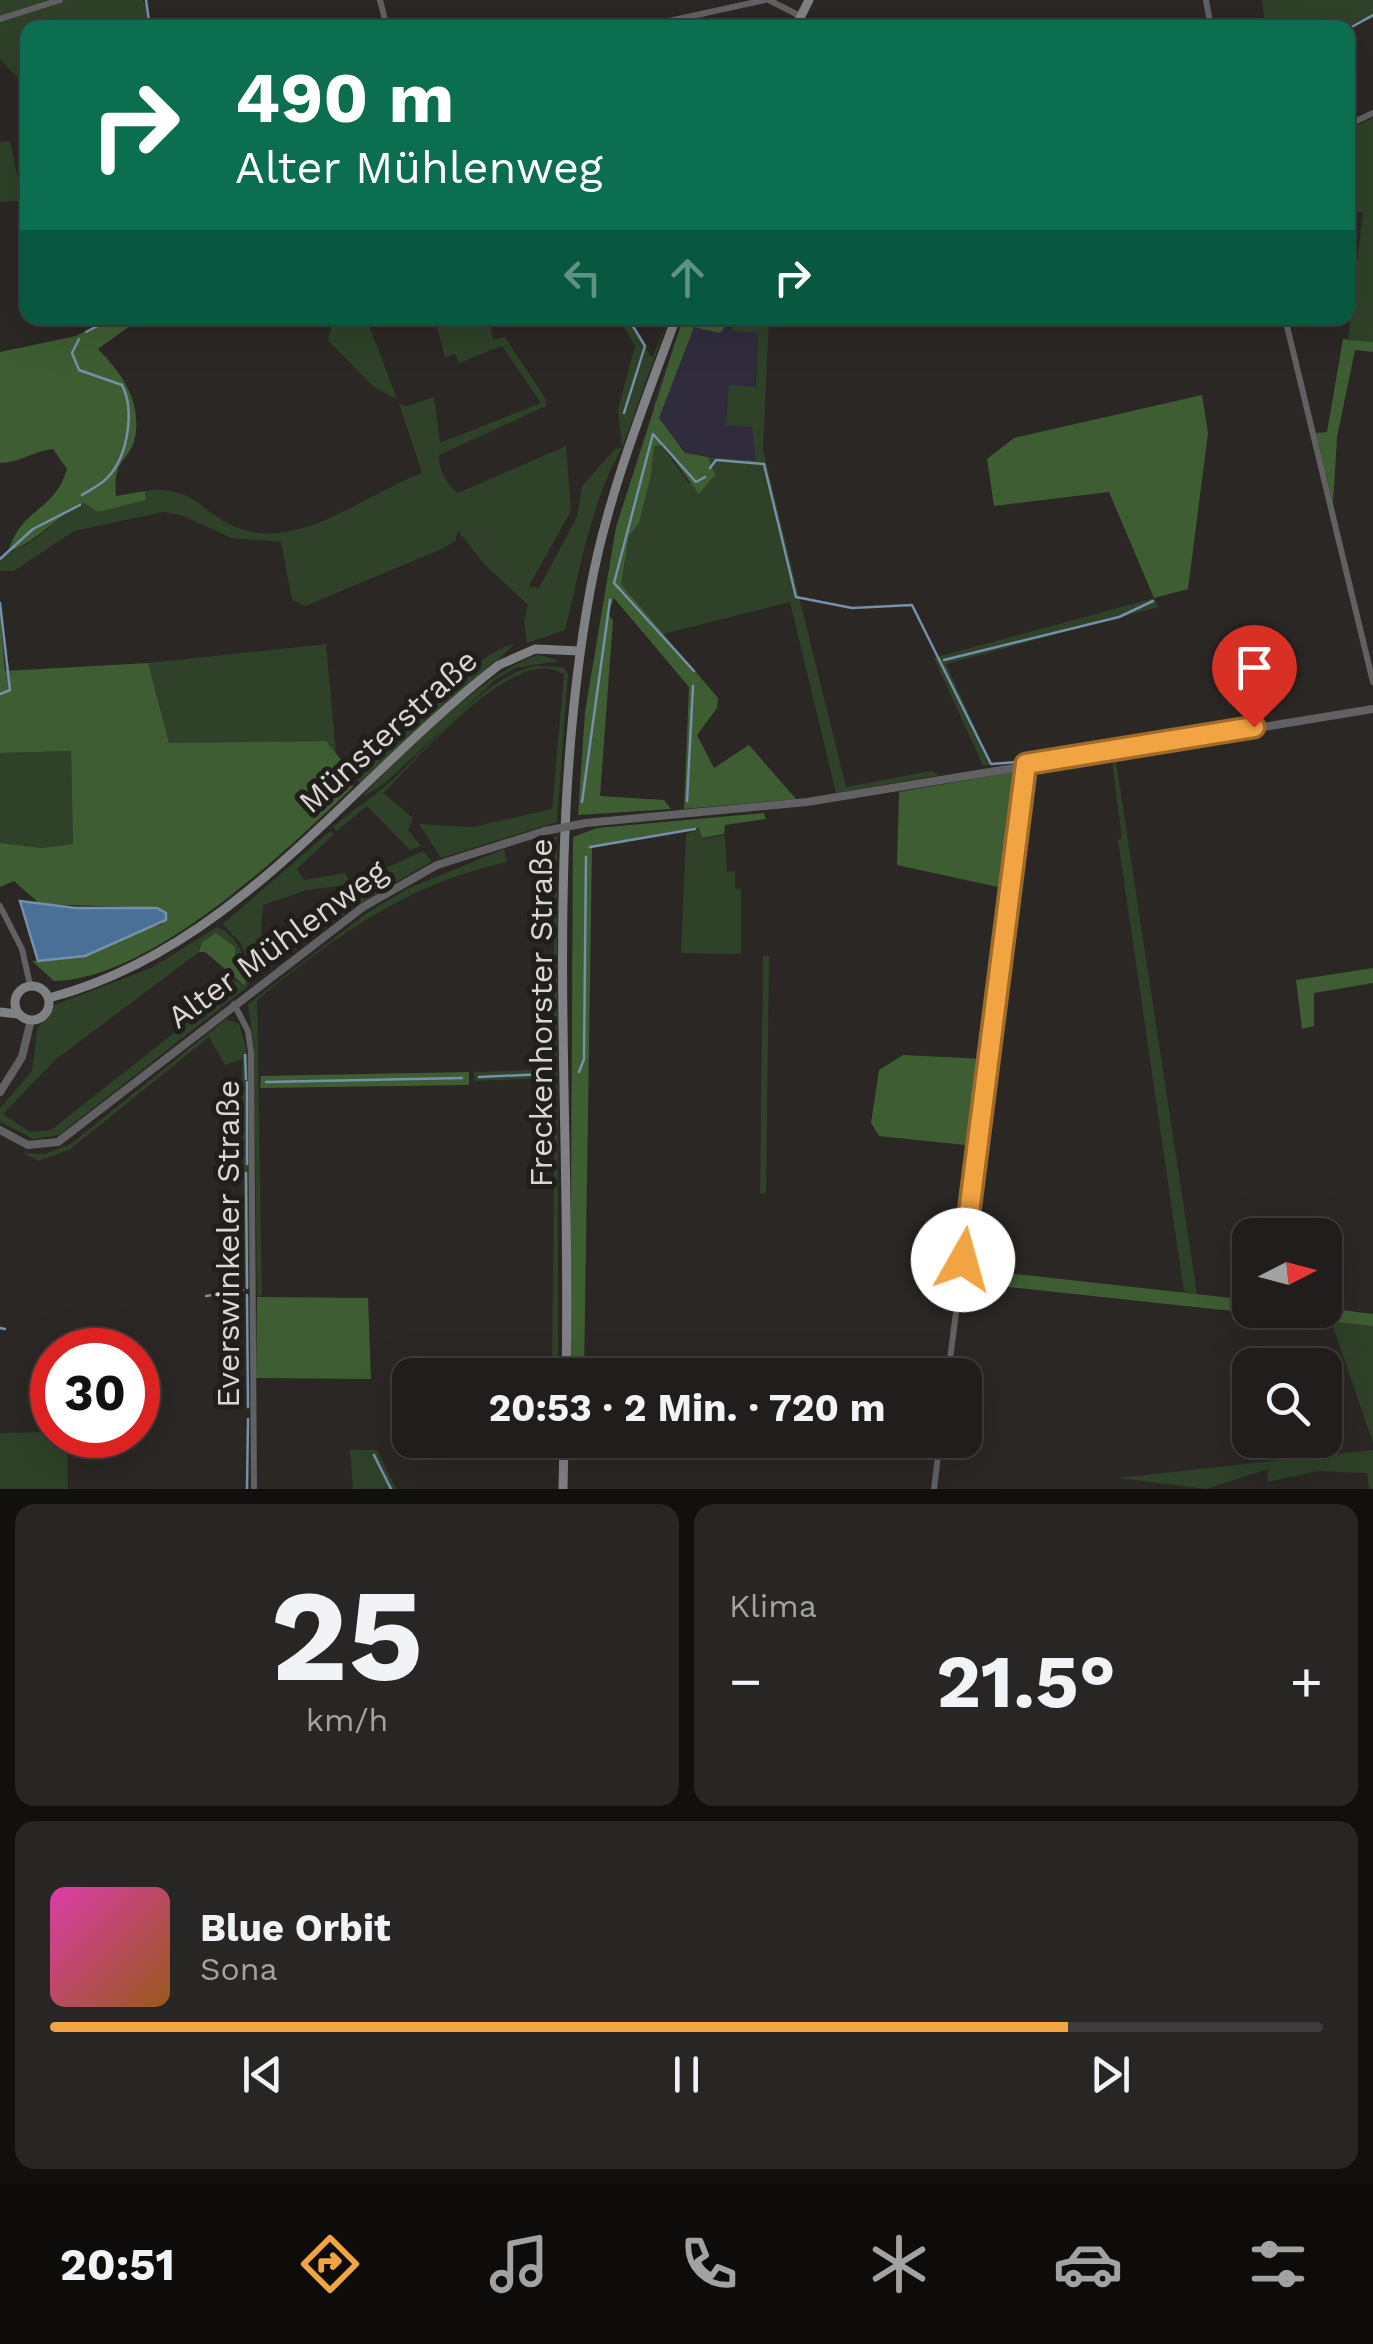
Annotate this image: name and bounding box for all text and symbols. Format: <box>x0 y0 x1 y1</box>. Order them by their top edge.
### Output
text: 490 m <box>235 57 454 139</box>
icon: right <box>70 60 200 190</box>
text: Alter Mühlenweg <box>235 141 603 194</box>
icon: left <box>555 250 610 305</box>
icon: ahead <box>660 250 715 305</box>
icon: right <box>765 250 820 305</box>
pin <box>1212 625 1297 728</box>
icon: arrive <box>1227 640 1282 695</box>
street label: Münsterstraße <box>291 641 485 821</box>
street label: Freckenhorster Straße <box>522 838 560 1188</box>
street label: Alter Mühlenweg <box>160 851 395 1036</box>
street label: Everswinkeler Straße <box>209 1080 247 1408</box>
position arrow <box>911 1208 1015 1312</box>
north arrow <box>1232 1218 1342 1328</box>
map controls <box>1232 1218 1342 1458</box>
speed limit sign: 30 <box>30 1328 160 1458</box>
button: search <box>1232 1348 1342 1458</box>
text: 20:53 · 2 Min. · 720 m <box>488 1386 886 1430</box>
text: 25 <box>270 1559 424 1712</box>
text: Klima <box>729 1587 817 1625</box>
text: 21.5° <box>936 1637 1116 1725</box>
text: − <box>729 1649 762 1713</box>
text: + <box>1290 1649 1323 1713</box>
text: km/h <box>306 1701 388 1739</box>
text: Blue Orbit <box>200 1906 391 1950</box>
text: Sona <box>200 1950 278 1988</box>
icon: previous <box>235 2047 290 2102</box>
icon: pause <box>659 2047 714 2102</box>
icon: next <box>1083 2047 1138 2102</box>
icon: directions <box>295 2229 365 2299</box>
icon: music <box>484 2229 554 2299</box>
icon: phone <box>674 2229 744 2299</box>
icon: climate <box>864 2229 934 2299</box>
icon: car <box>1053 2229 1123 2299</box>
icon: filters <box>1243 2229 1313 2299</box>
text: 20:51 <box>60 2238 175 2291</box>

